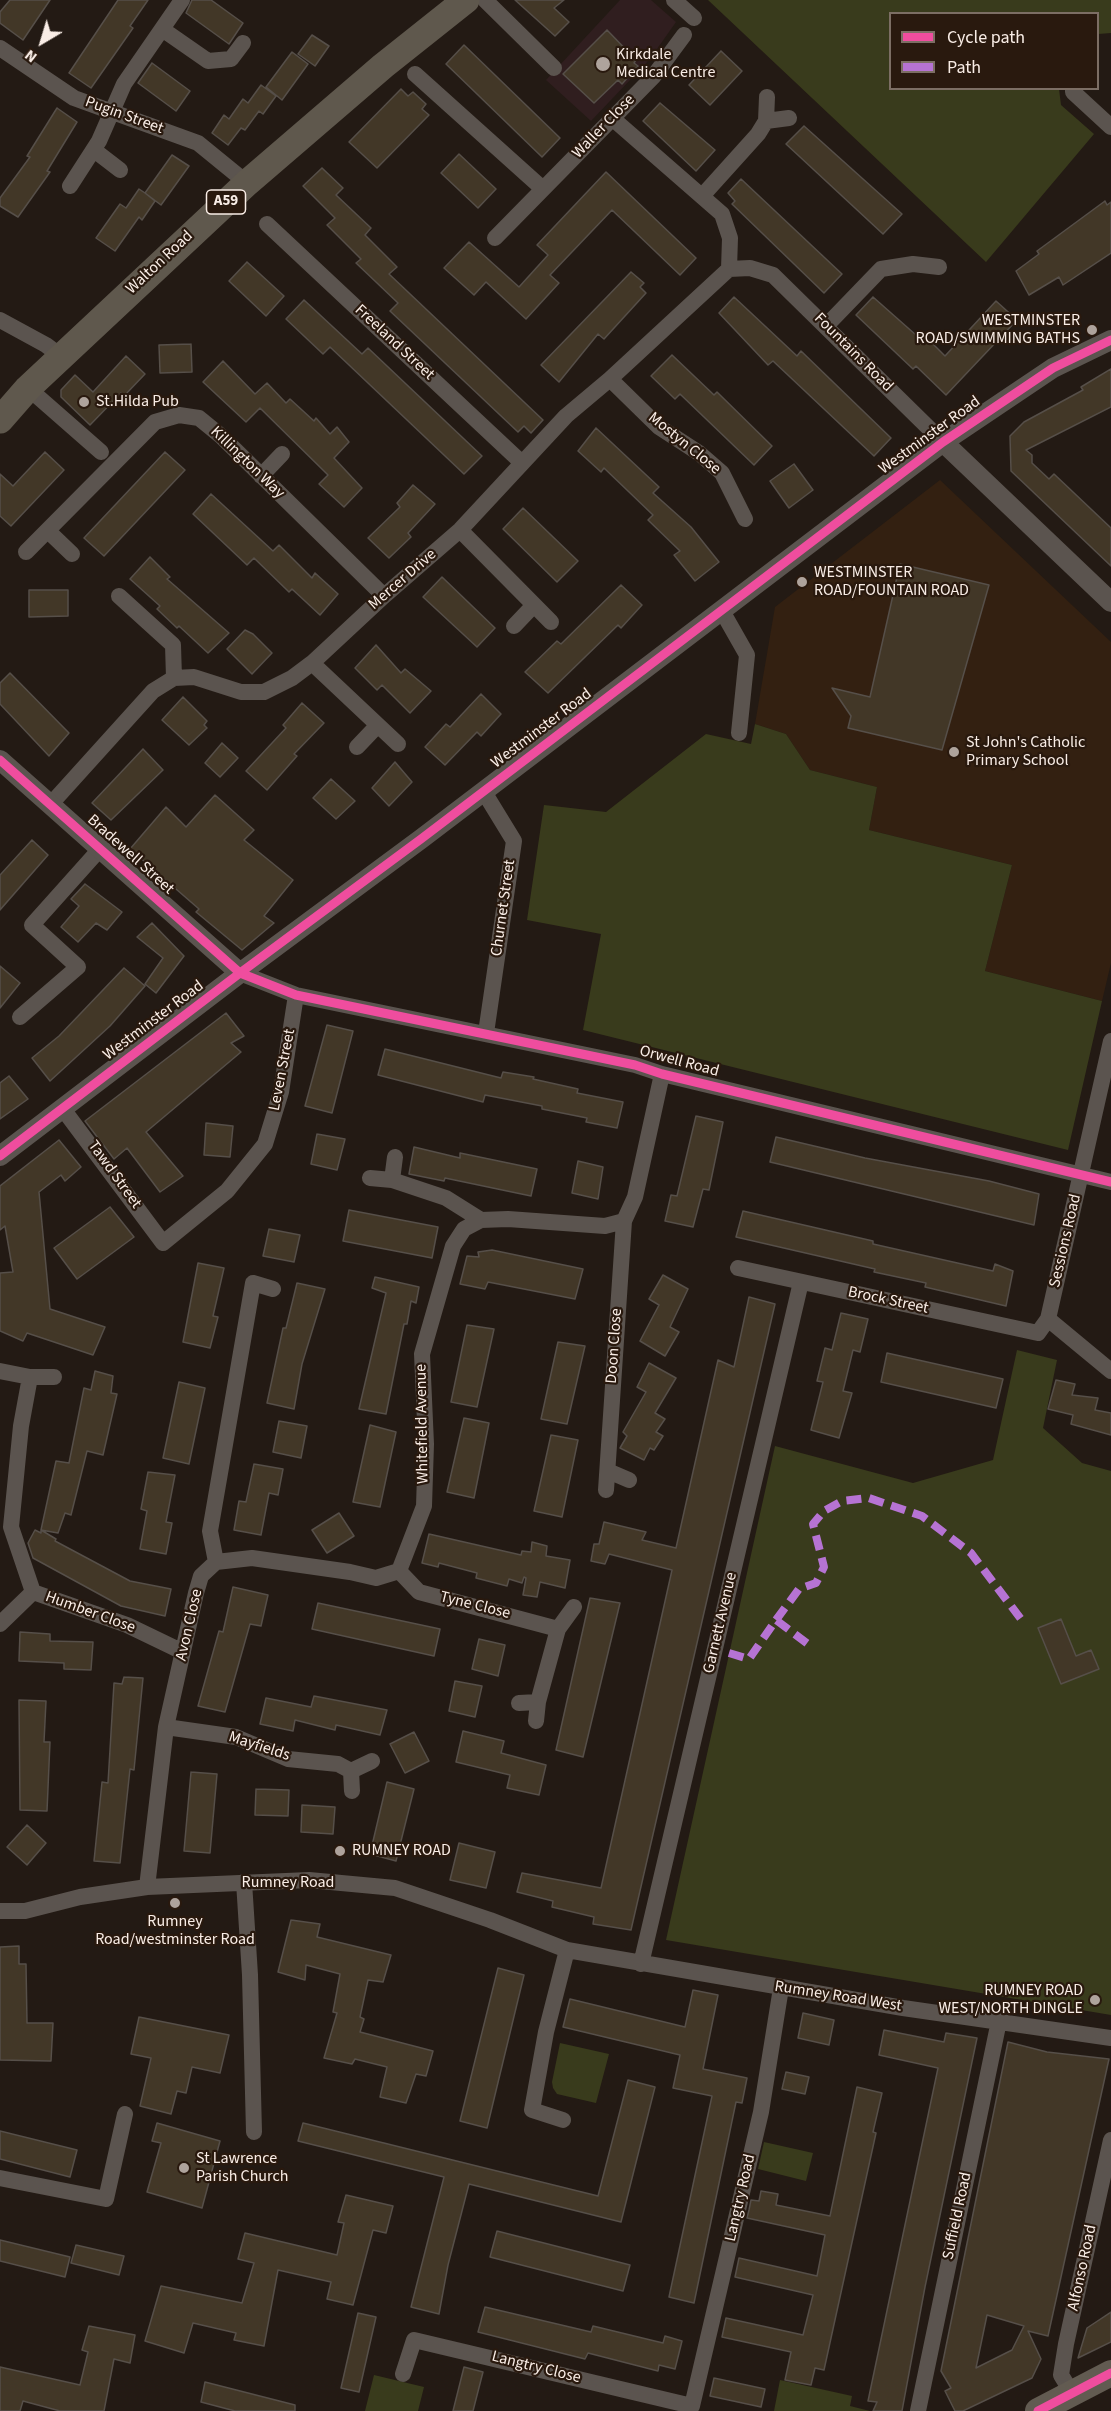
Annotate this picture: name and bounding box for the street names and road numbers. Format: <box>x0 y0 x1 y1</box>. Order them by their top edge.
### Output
street label: Waller Close <box>569 91 639 163</box>
street label: Pugin Street <box>82 93 166 139</box>
road number: A59 <box>206 190 246 214</box>
street label: Walton Road <box>123 227 197 299</box>
street label: Freeland Street <box>350 301 438 385</box>
street label: Fountains Road <box>809 309 897 397</box>
street label: Westminster Road <box>875 393 985 479</box>
street label: Mostyn Close <box>644 409 724 479</box>
street label: Killington Way <box>206 423 288 503</box>
street label: Mercer Drive <box>365 545 441 615</box>
street label: Westminster Road <box>488 685 596 773</box>
street label: Bradewell Street <box>83 811 177 899</box>
street label: Churnet Street <box>488 858 520 958</box>
street label: Westminster Road <box>100 977 208 1065</box>
street label: Leven Street <box>266 1027 300 1113</box>
street label: Orwell Road <box>637 1042 721 1082</box>
street label: Tawd Street <box>83 1137 145 1213</box>
street label: Sessions Road <box>1046 1192 1086 1290</box>
street label: Brock Street <box>846 1283 930 1319</box>
street label: Doon Close <box>603 1308 627 1384</box>
street label: Whitefield Avenue <box>412 1364 434 1484</box>
street label: Garnett Avenue <box>700 1571 742 1675</box>
street label: Avon Close <box>172 1587 208 1663</box>
street label: Humber Close <box>42 1588 138 1638</box>
street label: Tyne Close <box>438 1588 512 1624</box>
street label: Mayfields <box>226 1728 292 1766</box>
street label: Rumney Road <box>242 1873 334 1893</box>
street label: Rumney Road West <box>773 1977 903 2017</box>
street label: Langtry Road <box>722 2152 760 2244</box>
street label: Suffield Road <box>939 2171 977 2261</box>
street label: Alfonso Road <box>1065 2223 1101 2313</box>
street label: Langtry Close <box>489 2348 583 2388</box>

